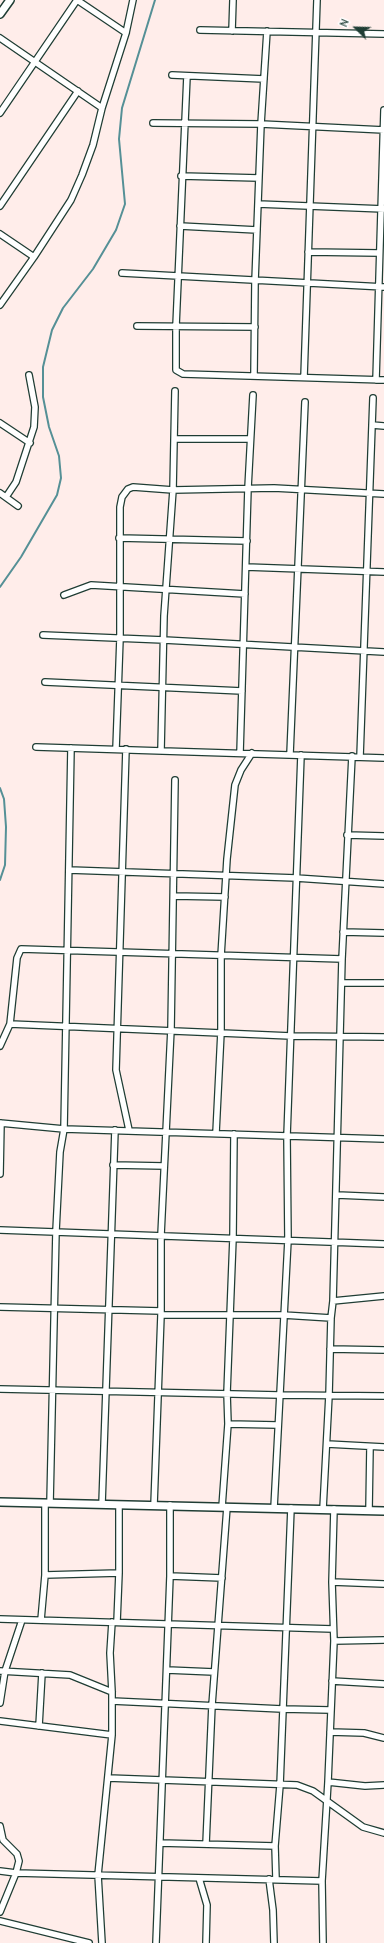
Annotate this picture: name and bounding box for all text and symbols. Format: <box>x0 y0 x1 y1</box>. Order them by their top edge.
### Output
north arrow <box>336 8 376 48</box>
text: N <box>337 17 352 29</box>

